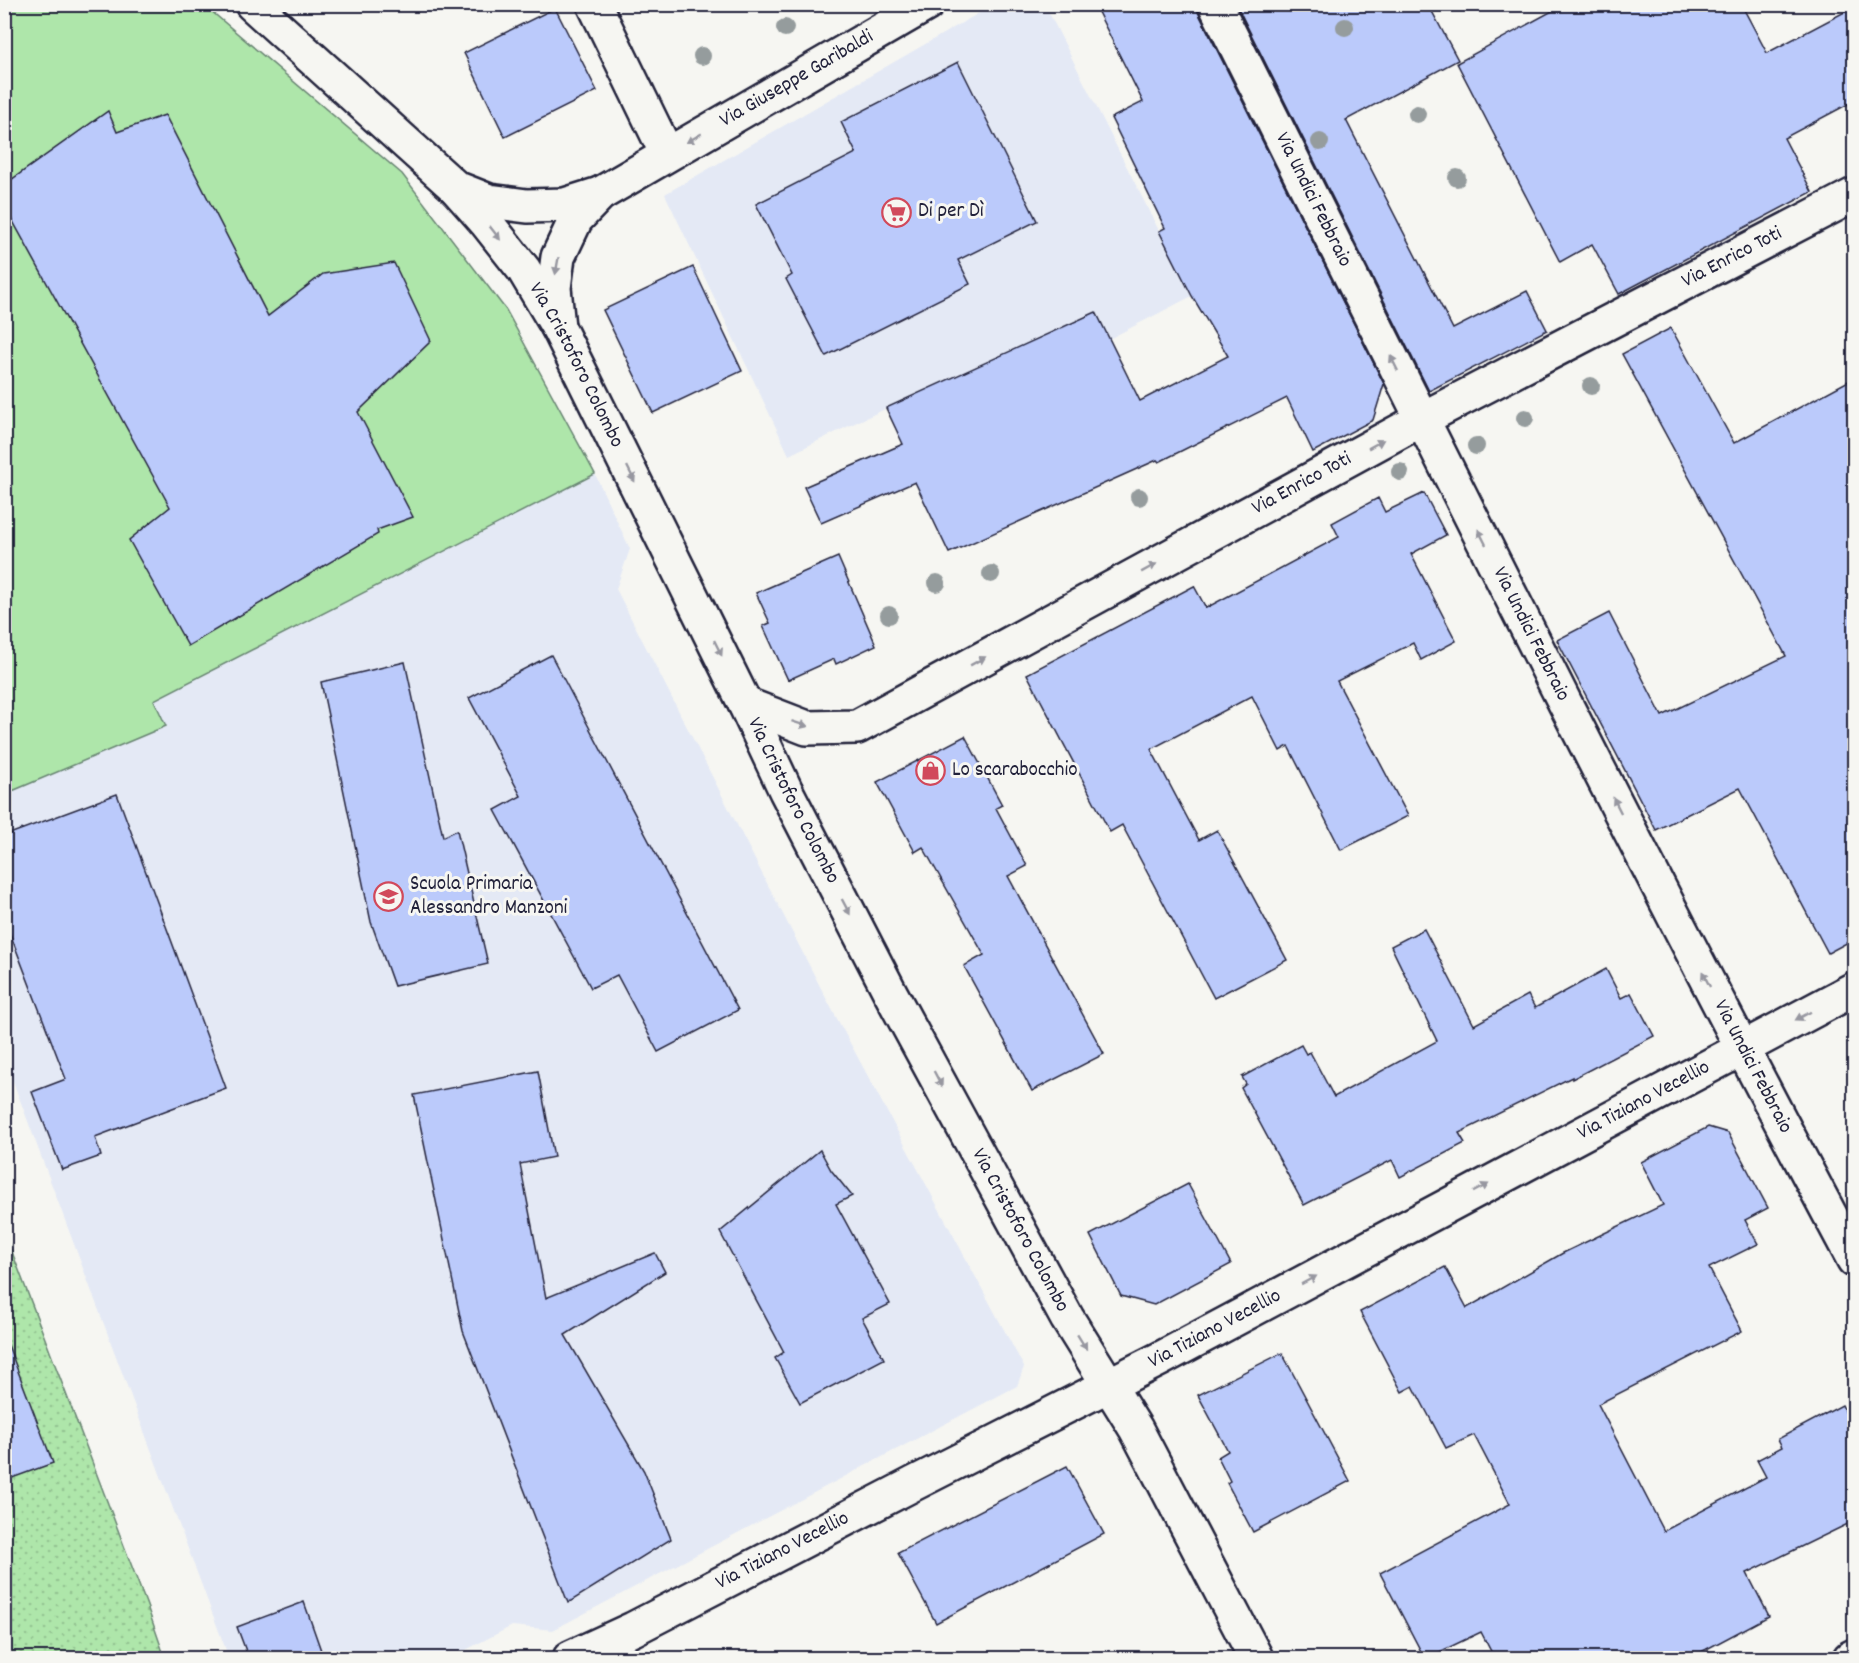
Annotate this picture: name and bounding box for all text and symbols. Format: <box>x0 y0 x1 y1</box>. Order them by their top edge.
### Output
street label: Via Giuseppe Garibaldi <box>714 23 880 136</box>
street label: Via Undici Febbraio <box>1267 128 1359 272</box>
one-way arrow <box>686 132 702 143</box>
supermarket icon: Di per Dì <box>881 196 913 228</box>
place label: Di per Dì <box>918 197 984 227</box>
street label: Via Enrico Toti <box>1677 219 1788 297</box>
one-way arrow <box>488 225 500 240</box>
one-way arrow <box>552 257 561 276</box>
street label: Via Cristoforo Colombo <box>520 277 631 453</box>
one-way arrow <box>1389 355 1399 372</box>
one-way arrow <box>1367 439 1384 449</box>
street label: Via Enrico Toti <box>1247 445 1358 524</box>
one-way arrow <box>626 465 636 482</box>
one-way arrow <box>1477 529 1486 546</box>
street label: Via Undici Febbraio <box>1484 562 1577 707</box>
one-way arrow <box>1141 563 1158 573</box>
one-way arrow <box>713 640 722 657</box>
one-way arrow <box>969 656 986 666</box>
street label: Via Cristoforo Colombo <box>739 713 847 889</box>
one-way arrow <box>791 720 809 729</box>
shop icon: Lo scarabocchio <box>915 755 947 787</box>
place label: Lo scarabocchio <box>952 756 1078 786</box>
one-way arrow <box>1613 796 1622 813</box>
place label: Scuola Primaria Alessandro Manzoni <box>410 870 568 924</box>
school or university icon: Scuola Primaria Alessandro Manzoni <box>373 881 405 913</box>
one-way arrow <box>841 898 851 915</box>
one-way arrow <box>1701 970 1710 987</box>
street label: Via Undici Febbraio <box>1705 995 1799 1139</box>
one-way arrow <box>1794 1011 1811 1021</box>
street label: Via Tiziano Vecellio <box>1572 1053 1716 1149</box>
one-way arrow <box>933 1071 943 1088</box>
street label: Via Cristoforo Colombo <box>963 1143 1076 1318</box>
one-way arrow <box>1473 1183 1490 1193</box>
one-way arrow <box>1301 1275 1318 1285</box>
street label: Via Tiziano Vecellio <box>1144 1282 1287 1377</box>
one-way arrow <box>1076 1334 1087 1350</box>
street label: Via Tiziano Vecellio <box>711 1504 855 1599</box>

